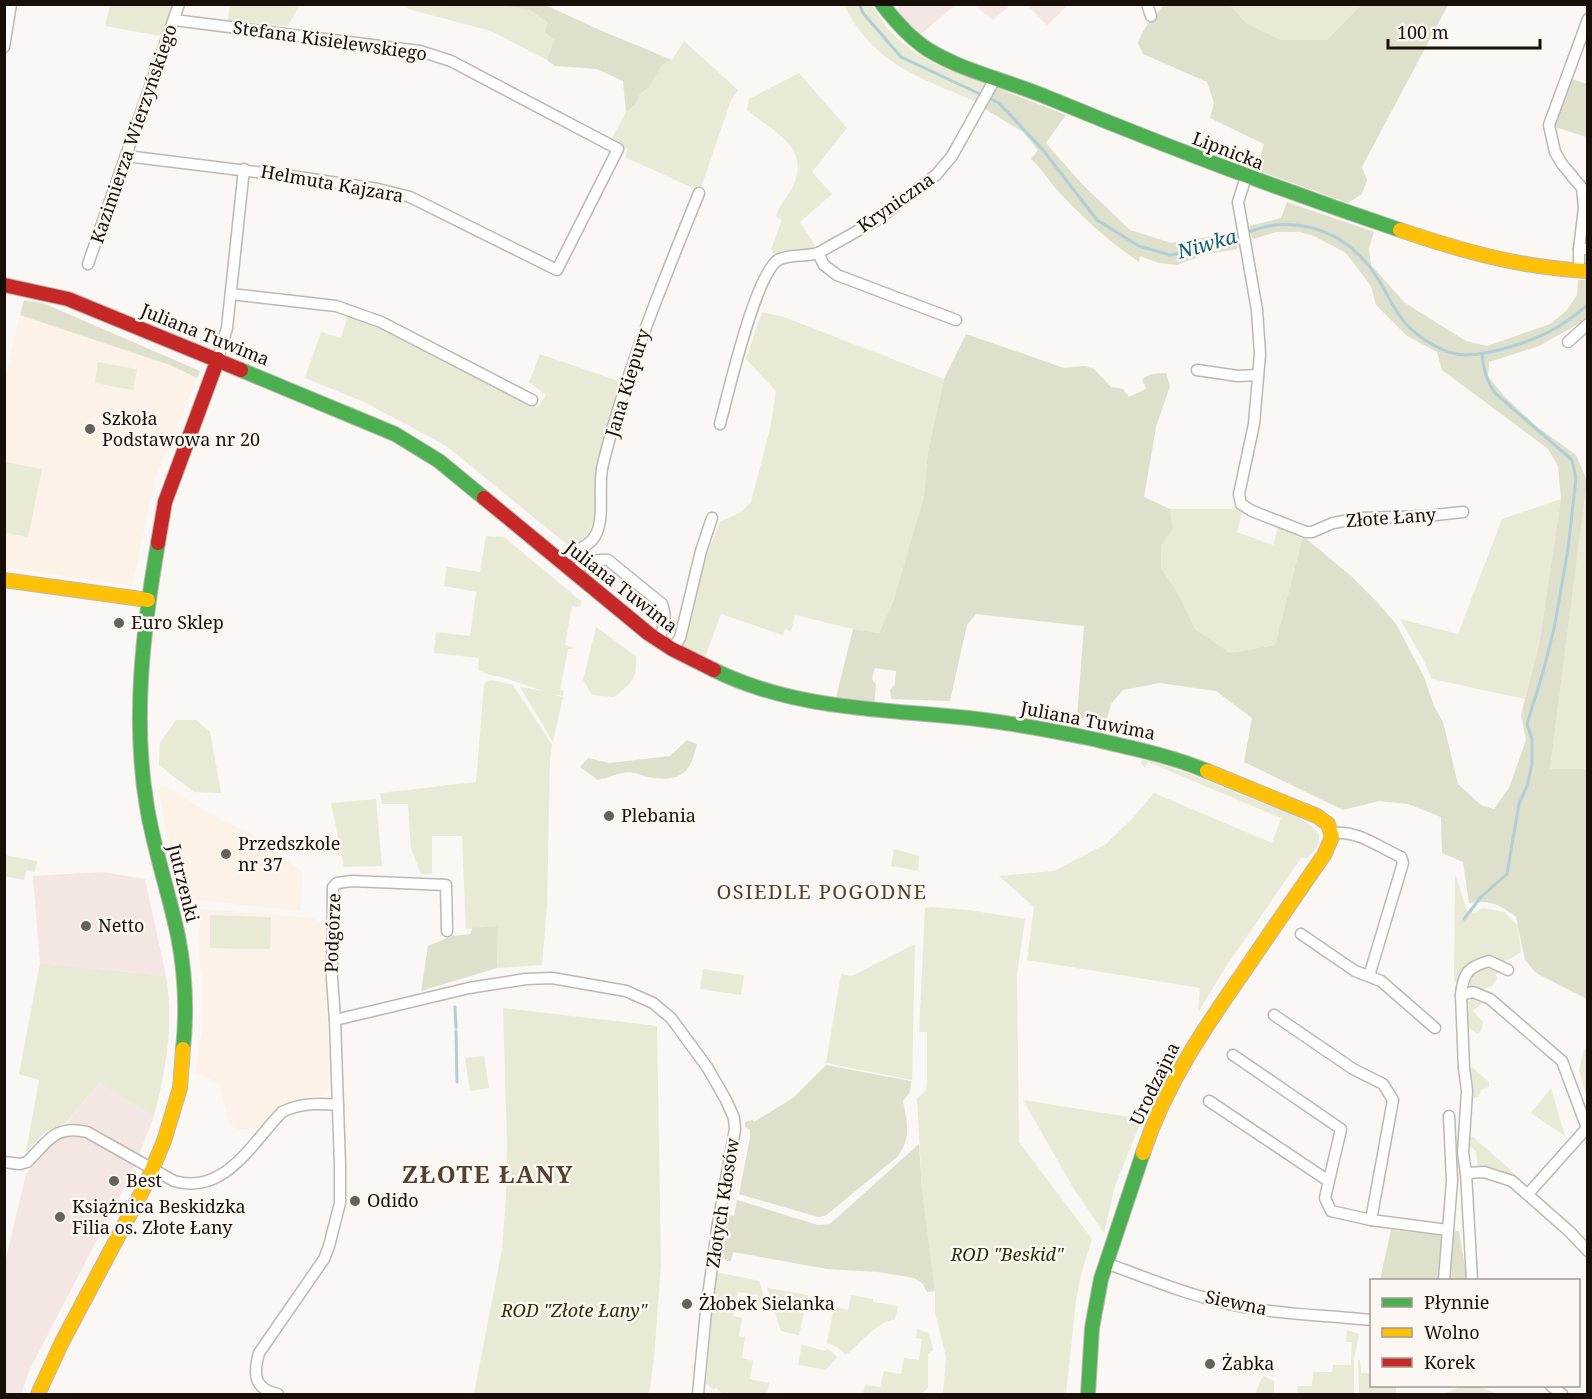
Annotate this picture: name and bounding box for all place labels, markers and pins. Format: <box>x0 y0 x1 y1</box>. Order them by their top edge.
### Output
place label: Szkoła Podstawowa nr 20 <box>102 406 260 451</box>
marker: Szkoła Podstawowa nr 20 <box>83 422 97 436</box>
place label: Euro Sklep <box>131 610 224 634</box>
marker: Euro Sklep <box>112 616 126 630</box>
place label: Plebania <box>621 803 696 827</box>
marker: Plebania <box>602 809 616 823</box>
place label: Przedszkole nr 37 <box>238 831 340 876</box>
marker: Przedszkole nr 37 <box>219 847 233 861</box>
place label: Netto <box>98 913 144 937</box>
marker: Netto <box>79 919 93 933</box>
place label: Best <box>126 1168 162 1192</box>
marker: Best <box>107 1174 121 1188</box>
place label: Odido <box>367 1188 419 1212</box>
place label: Książnica Beskidzka Filia os. Złote Łany <box>72 1194 246 1239</box>
marker: Odido <box>348 1194 362 1208</box>
marker: Książnica Beskidzka Filia os. Złote Łany <box>53 1210 67 1224</box>
place label: Żłobek Sielanka <box>699 1291 835 1315</box>
marker: Żłobek Sielanka <box>680 1297 694 1311</box>
place label: Żabka <box>1222 1351 1275 1375</box>
marker: Żabka <box>1203 1357 1217 1371</box>

